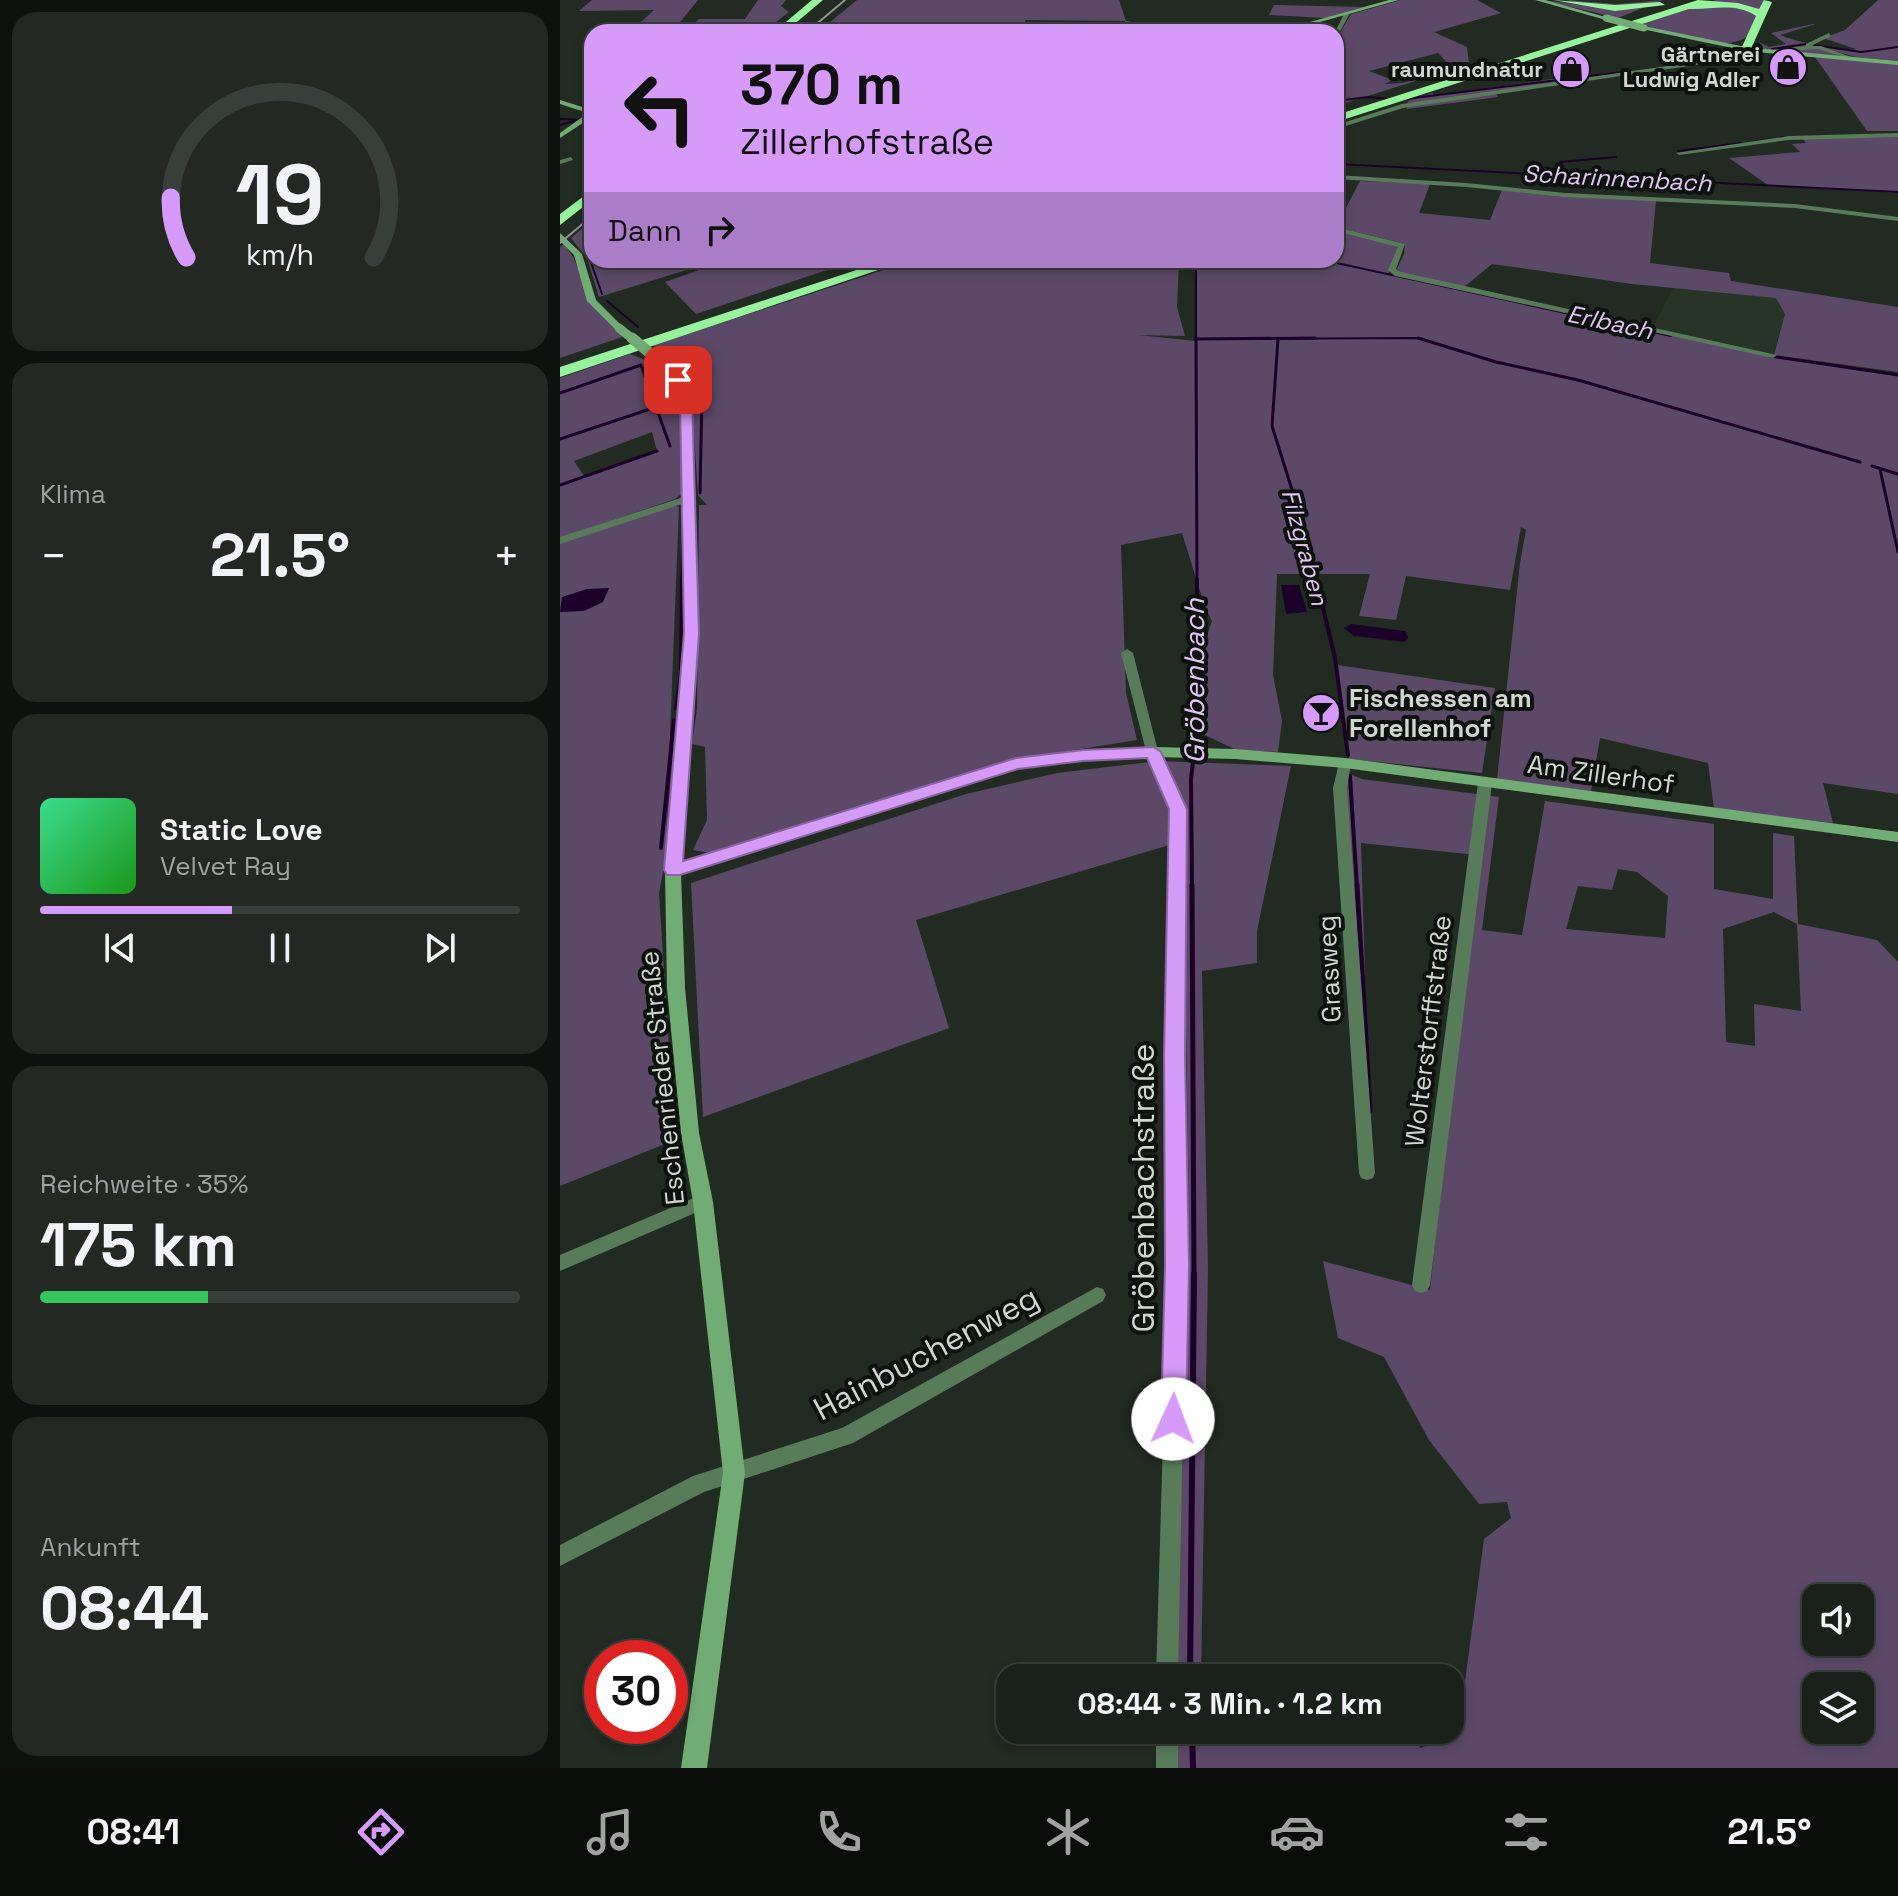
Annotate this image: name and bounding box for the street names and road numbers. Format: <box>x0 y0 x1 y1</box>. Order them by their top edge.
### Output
street label: Am Zillerhof <box>1525 747 1677 801</box>
street label: Wolterstorffstraße <box>1397 913 1459 1149</box>
street label: Grasweg <box>1309 914 1349 1024</box>
street label: Eschenrieder Straße <box>632 949 692 1207</box>
street label: Gröbenbachstraße <box>1123 1043 1163 1333</box>
street label: Hainbuchenweg <box>807 1277 1045 1429</box>

